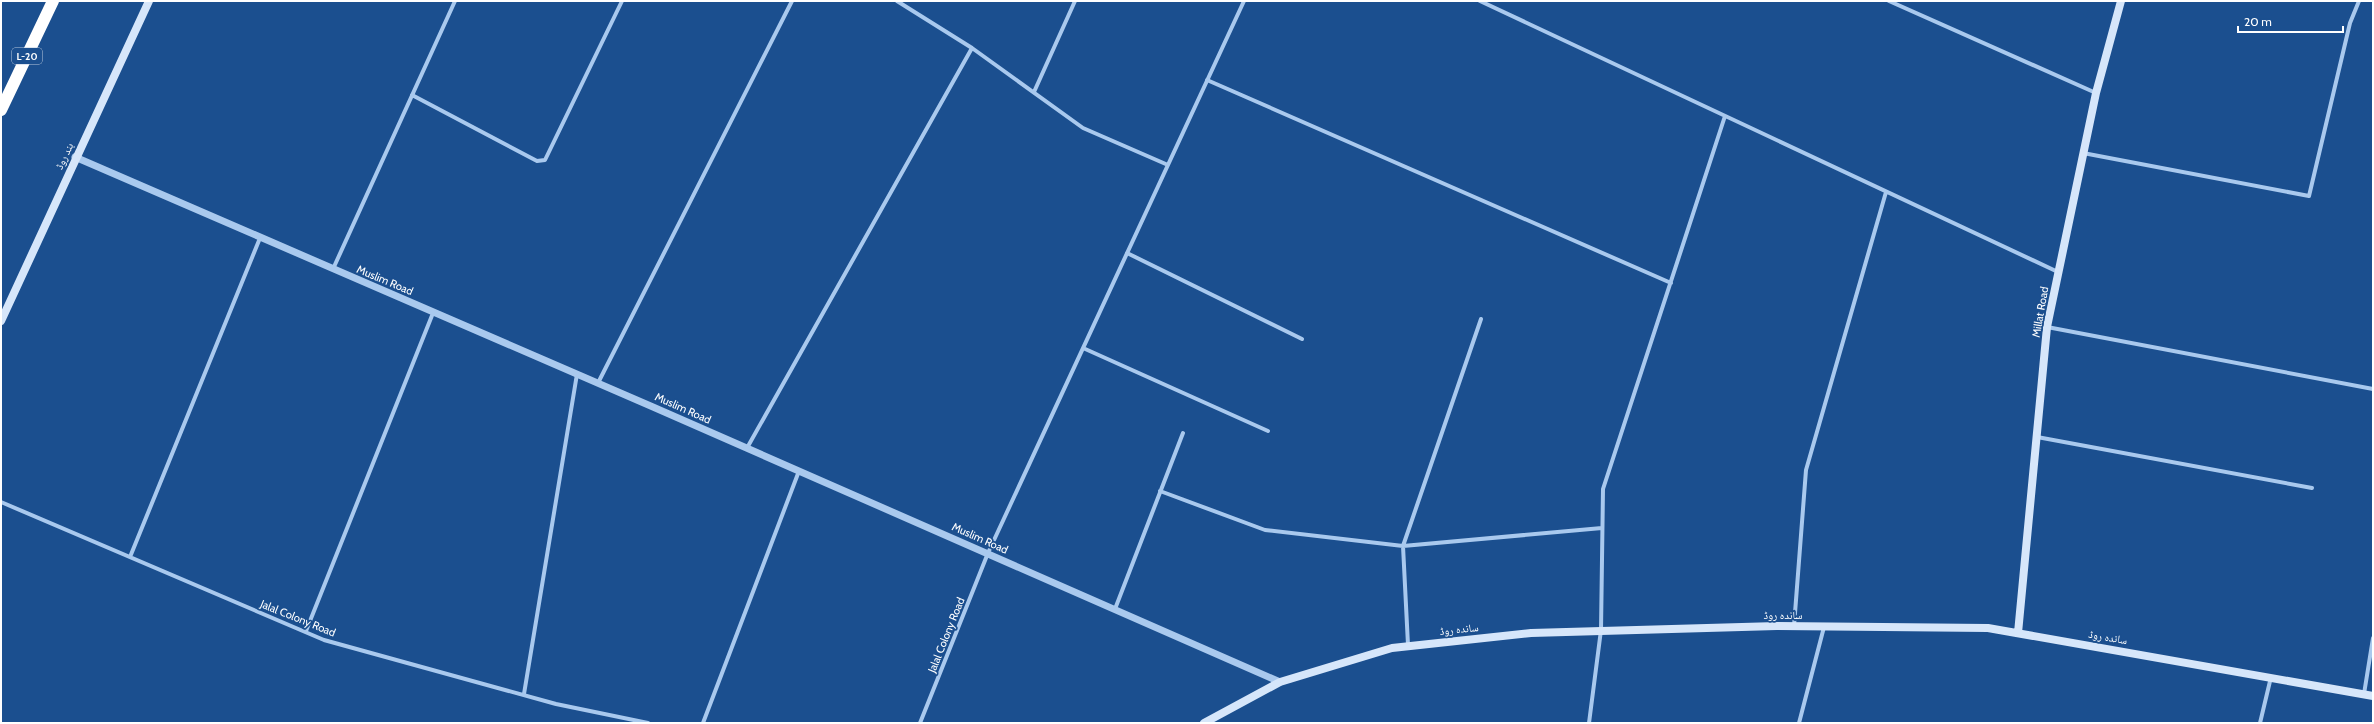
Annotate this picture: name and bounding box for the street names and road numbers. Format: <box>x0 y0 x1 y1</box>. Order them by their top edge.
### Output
road number: L-20 <box>12 48 42 64</box>
street label: بند روڈ <box>52 140 76 172</box>
street label: Muslim Road <box>355 262 415 298</box>
street label: Millat Road <box>2029 285 2051 339</box>
street label: Muslim Road <box>653 389 713 427</box>
street label: Muslim Road <box>950 519 1010 557</box>
street label: Jalal Colony Road <box>924 595 967 676</box>
street label: Jalal Colony Road <box>257 596 338 639</box>
street label: ساندہ روڈ <box>1763 608 1803 622</box>
street label: ساندہ روڈ <box>1439 620 1479 638</box>
street label: ساندہ روڈ <box>2087 627 2129 647</box>

